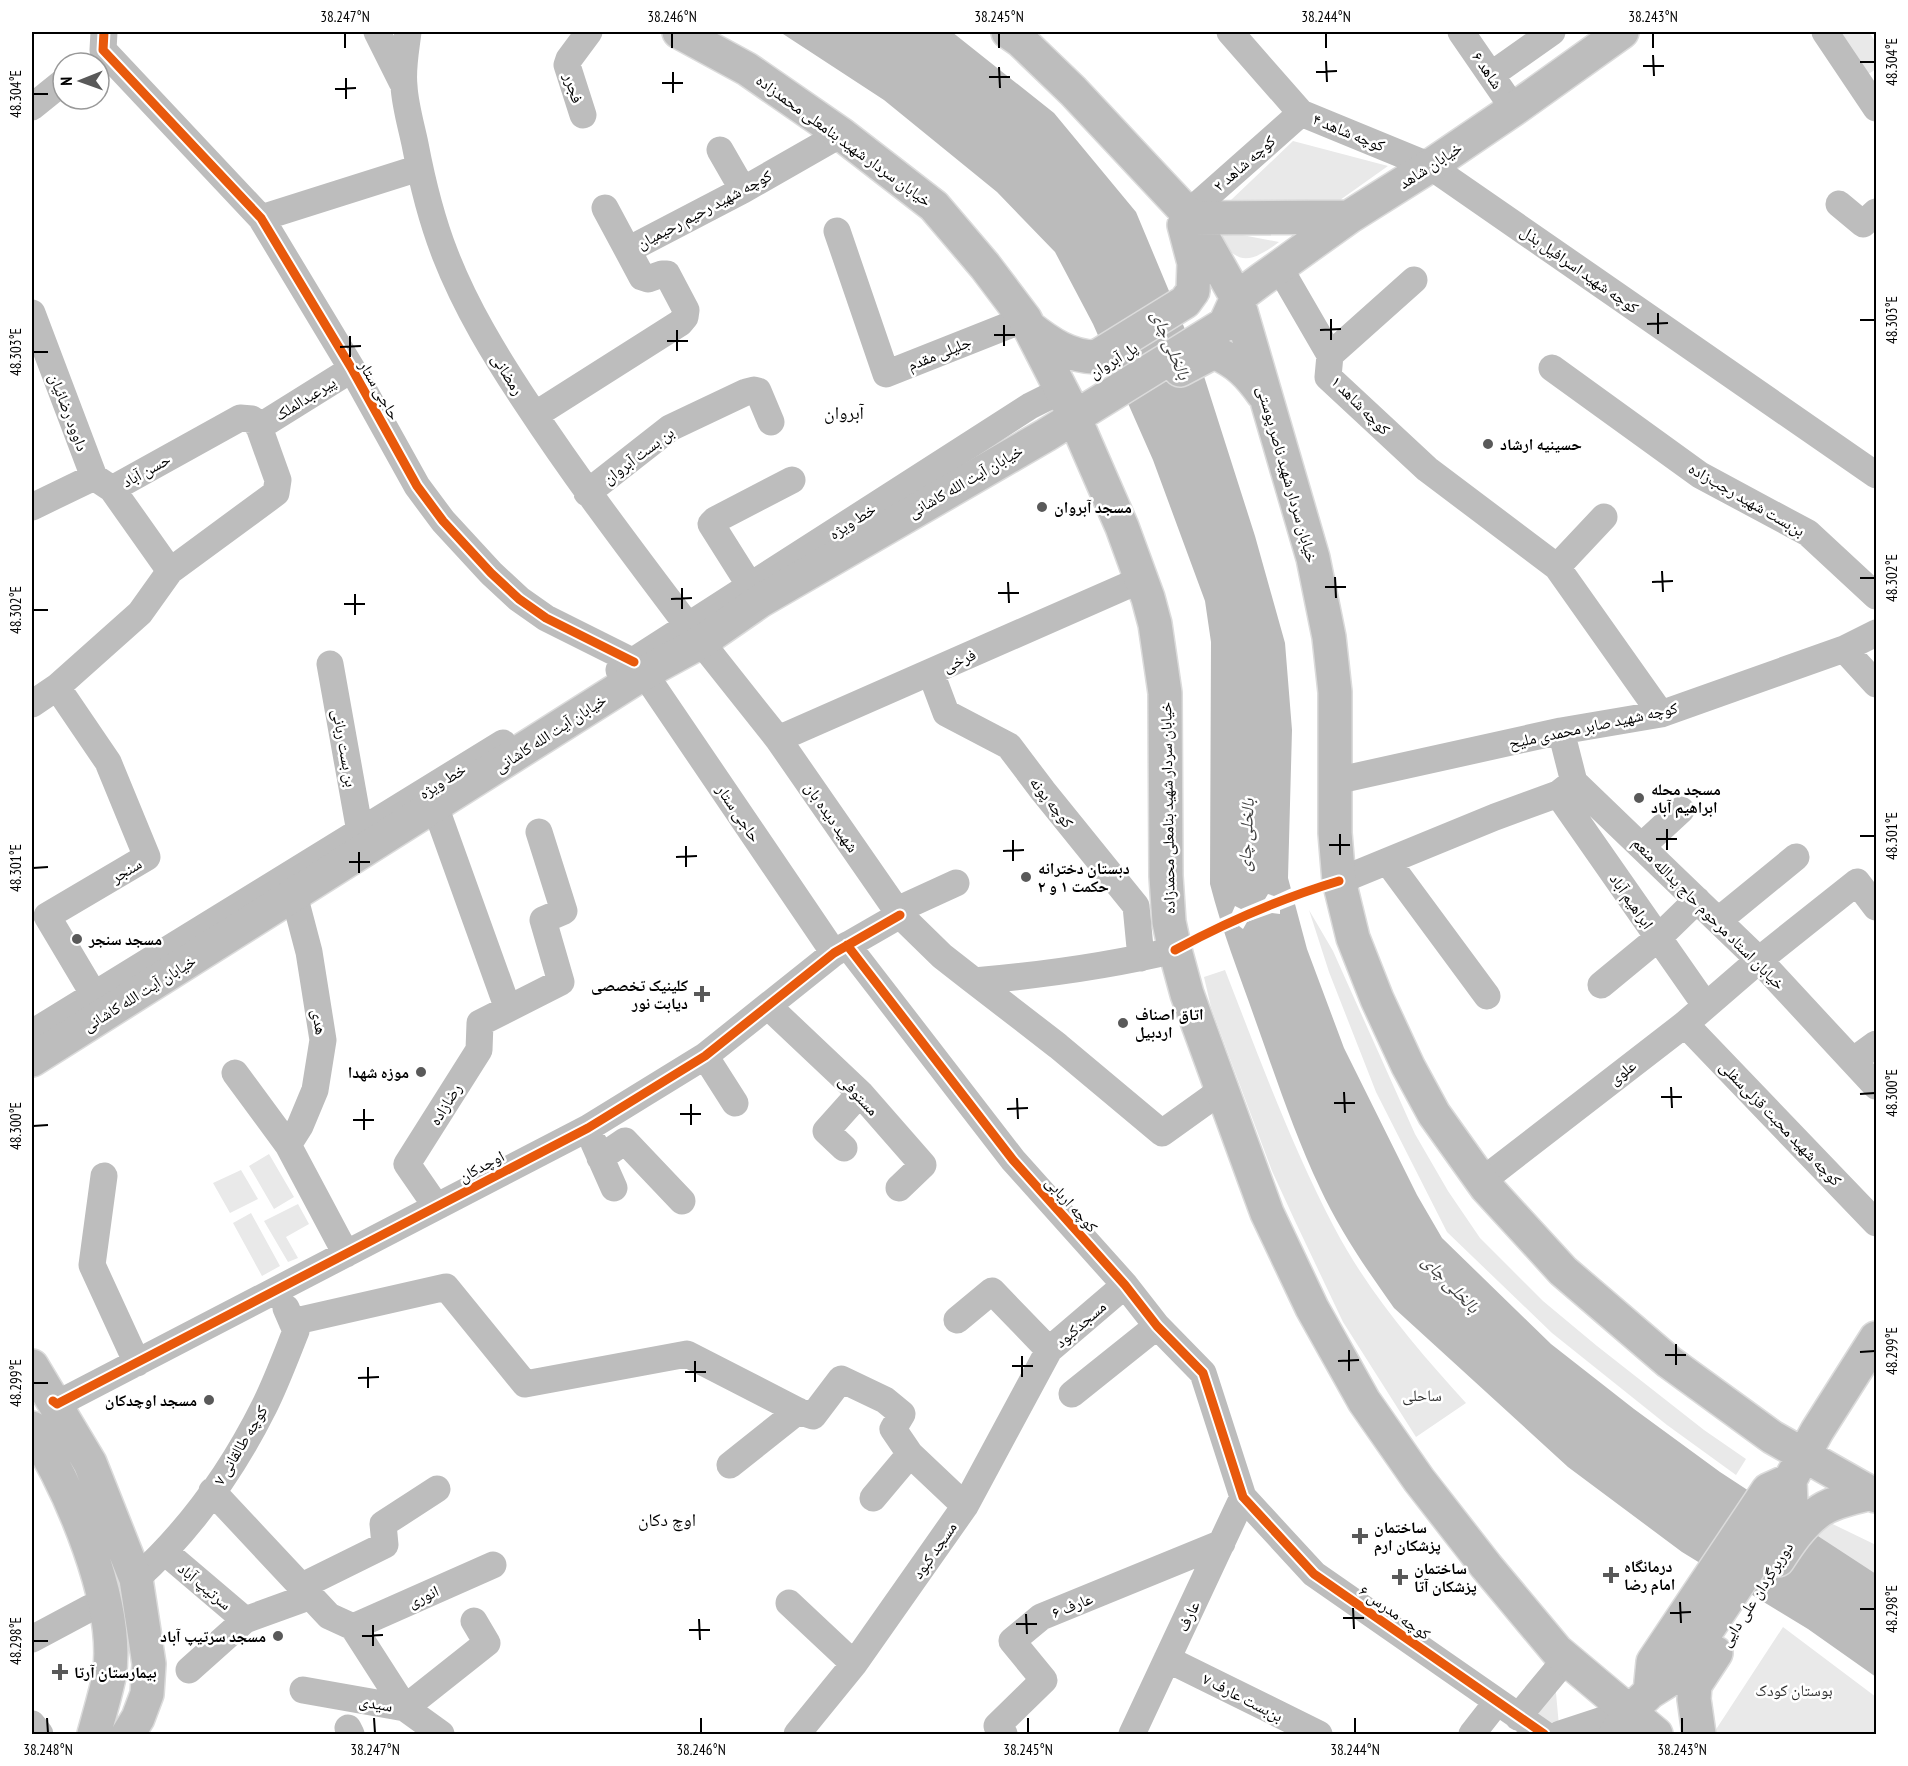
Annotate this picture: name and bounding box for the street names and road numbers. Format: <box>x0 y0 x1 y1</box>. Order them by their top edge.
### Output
street label: شاهد ۶ <box>1468 47 1508 93</box>
street label: فجرر <box>560 70 588 105</box>
street label: خیابان سردار شهید بنامعلی محمدزاده <box>752 70 936 211</box>
street label: کوچه شاهد ۴ <box>1310 109 1388 156</box>
street label: کوچه شاهد ۲ <box>1209 130 1279 195</box>
street label: خیابان شاهد <box>1395 137 1466 194</box>
street label: کوچه شهید رحیم رحیمیان <box>633 165 776 254</box>
street label: کوچه شهید اسرافیل بذل <box>1516 221 1643 318</box>
street label: جلیلی مقدم <box>904 331 974 376</box>
street label: پل آبروان <box>1085 337 1142 384</box>
street label: رمضانی <box>487 349 529 399</box>
street label: حاجی ستار <box>354 356 405 424</box>
street label: داوود رضائیان <box>44 370 93 454</box>
street label: پیرعبدالملک <box>271 371 340 425</box>
street label: کوچه شاهد ۱ <box>1327 371 1395 439</box>
street label: خیابان سردار شهید ناصر پوستی <box>1252 383 1323 565</box>
street label: بن بست آبروان <box>598 422 678 489</box>
street label: خیابان آیت الله کاشانی <box>904 440 1027 523</box>
street label: حسن آباد <box>118 449 174 492</box>
street label: بن‌بست شهید رجب‌زاده <box>1685 458 1809 541</box>
street label: خط ویژه <box>825 498 879 544</box>
street label: فرخی <box>939 644 979 677</box>
street label: خیابان آیت الله کاشانی <box>490 689 610 777</box>
street label: کوچه شهید صابر محمدی ملیح <box>1507 697 1680 754</box>
street label: خیابان سردار شهید بنامعلی محمدزاده <box>1155 702 1180 914</box>
street label: بن بست ربانی <box>327 708 362 789</box>
street label: خط ویژه <box>415 759 469 803</box>
street label: کوچه پونه <box>1026 772 1078 832</box>
street label: شهید دیده بان <box>800 778 863 856</box>
street label: حاجی ستار <box>711 780 766 846</box>
street label: خیابان استاد مرحوم حاج یدالله منعم <box>1628 833 1789 994</box>
street label: سنجر <box>106 853 145 887</box>
street label: ابراهیم آباد <box>1605 869 1658 933</box>
street label: خیابان آیت الله کاشانی <box>79 950 200 1037</box>
street label: هدی <box>307 1008 332 1036</box>
street label: علوی <box>1604 1055 1640 1090</box>
street label: کوچه شهید محبت قزلی‌سفلی <box>1715 1056 1846 1191</box>
street label: مستوفی <box>834 1070 883 1120</box>
street label: رضازاده <box>424 1079 466 1129</box>
street label: اوچدکان <box>455 1146 508 1187</box>
street label: کوچه اربابی <box>1041 1172 1103 1237</box>
street label: مسجدکبود <box>1050 1296 1110 1352</box>
street label: کوچه طالقانی ۷ <box>208 1401 273 1489</box>
street label: مسجد کبود <box>907 1518 961 1582</box>
street label: دوربرگردان علی دایی <box>1715 1538 1798 1651</box>
street label: سرتیپ آباد <box>174 1558 236 1614</box>
street label: انوری <box>404 1580 442 1613</box>
street label: کوچه مدرس ۶ <box>1355 1580 1435 1645</box>
street label: عارف ۶ <box>1049 1588 1095 1622</box>
street label: عارف <box>1172 1597 1204 1635</box>
street label: بن‌بست عارف ۷ <box>1199 1668 1287 1727</box>
street label: سیدی <box>357 1690 394 1717</box>

